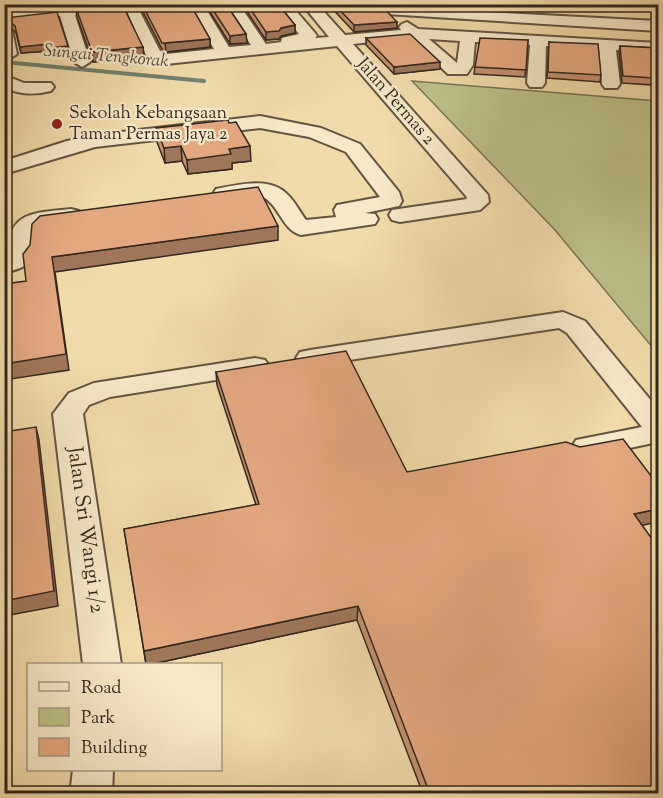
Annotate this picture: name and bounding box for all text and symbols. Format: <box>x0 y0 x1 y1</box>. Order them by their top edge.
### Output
water label: Sungai Tengkorak <box>42 39 170 75</box>
street label: Jalan Permas 2 <box>349 52 441 152</box>
place label: Sekolah Kebangsaan Taman Permas Jaya 2 <box>69 101 228 148</box>
marker: Sekolah Kebangsaan Taman Permas Jaya 2 <box>50 117 64 131</box>
street label: Jalan Sri Wangi 1/2 <box>58 444 112 615</box>
legend <box>27 663 222 771</box>
text: Road <box>81 676 121 702</box>
text: Park <box>81 706 116 732</box>
text: Building <box>81 736 147 762</box>

